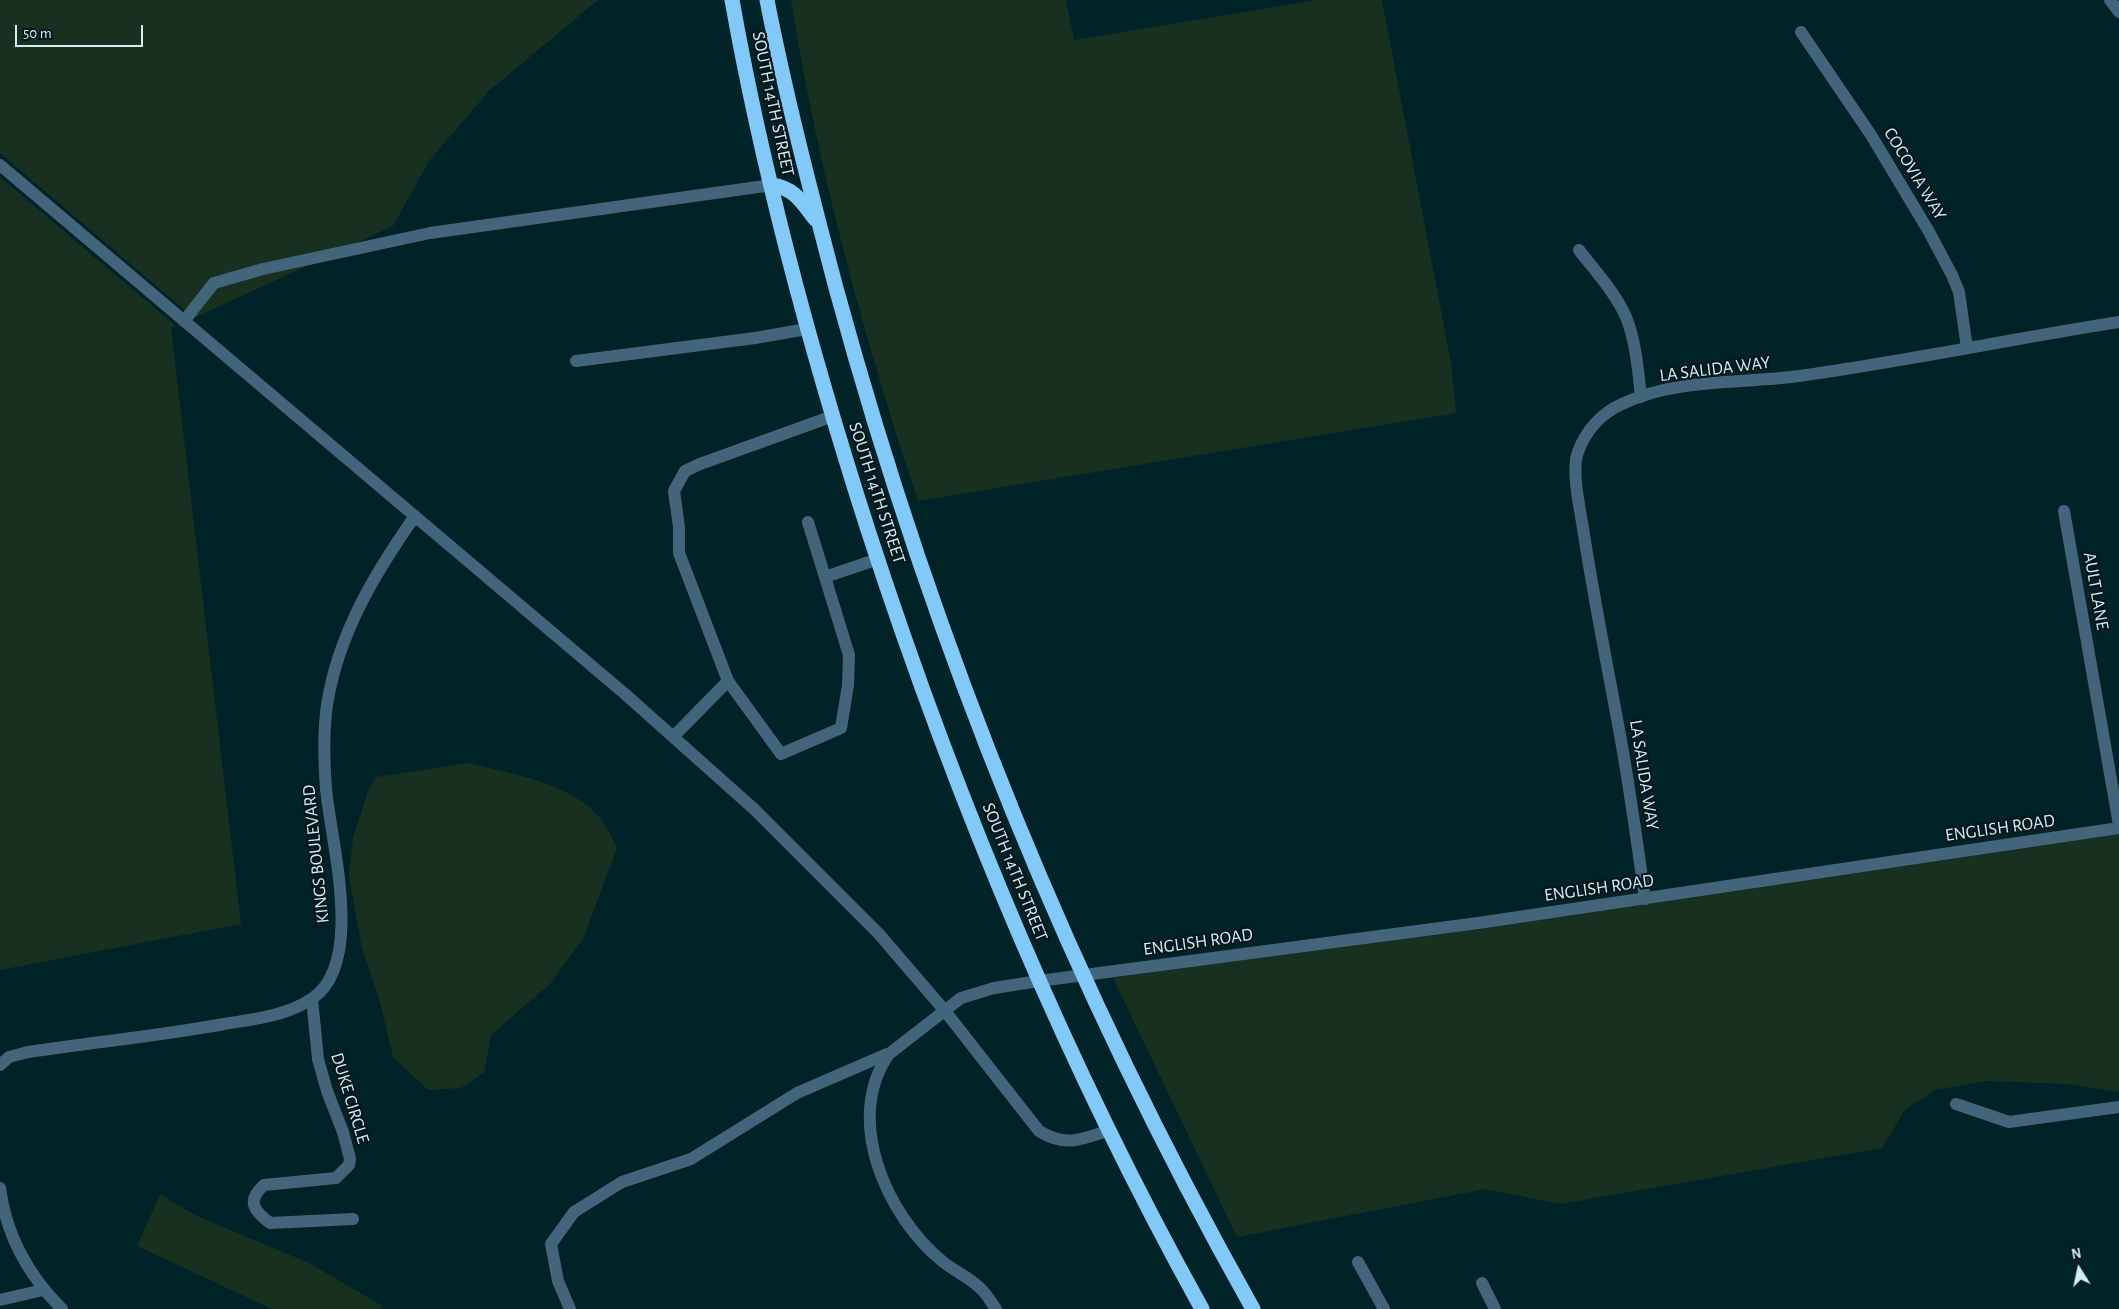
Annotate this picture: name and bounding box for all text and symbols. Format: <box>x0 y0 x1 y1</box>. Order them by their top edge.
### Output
scale bar <box>18 15 145 47</box>
text: 50 m <box>23 26 52 41</box>
street label: SOUTH 14TH STREET <box>747 30 799 178</box>
street label: COCOVIA WAY <box>1879 124 1951 224</box>
street label: LA SALIDA WAY <box>1658 351 1772 387</box>
street label: SOUTH 14TH STREET <box>844 420 910 566</box>
street label: AULT LANE <box>2079 550 2113 632</box>
street label: LA SALIDA WAY <box>1625 718 1663 832</box>
street label: KINGS BOULEVARD <box>298 784 334 924</box>
street label: SOUTH 14TH STREET <box>977 800 1053 944</box>
street label: ENGLISH ROAD <box>1944 810 2056 846</box>
street label: ENGLISH ROAD <box>1543 870 1655 906</box>
street label: ENGLISH ROAD <box>1142 924 1254 960</box>
street label: DUKE CIRCLE <box>326 1050 374 1146</box>
north arrow <box>2054 1244 2104 1294</box>
text: N <box>2070 1246 2082 1262</box>

